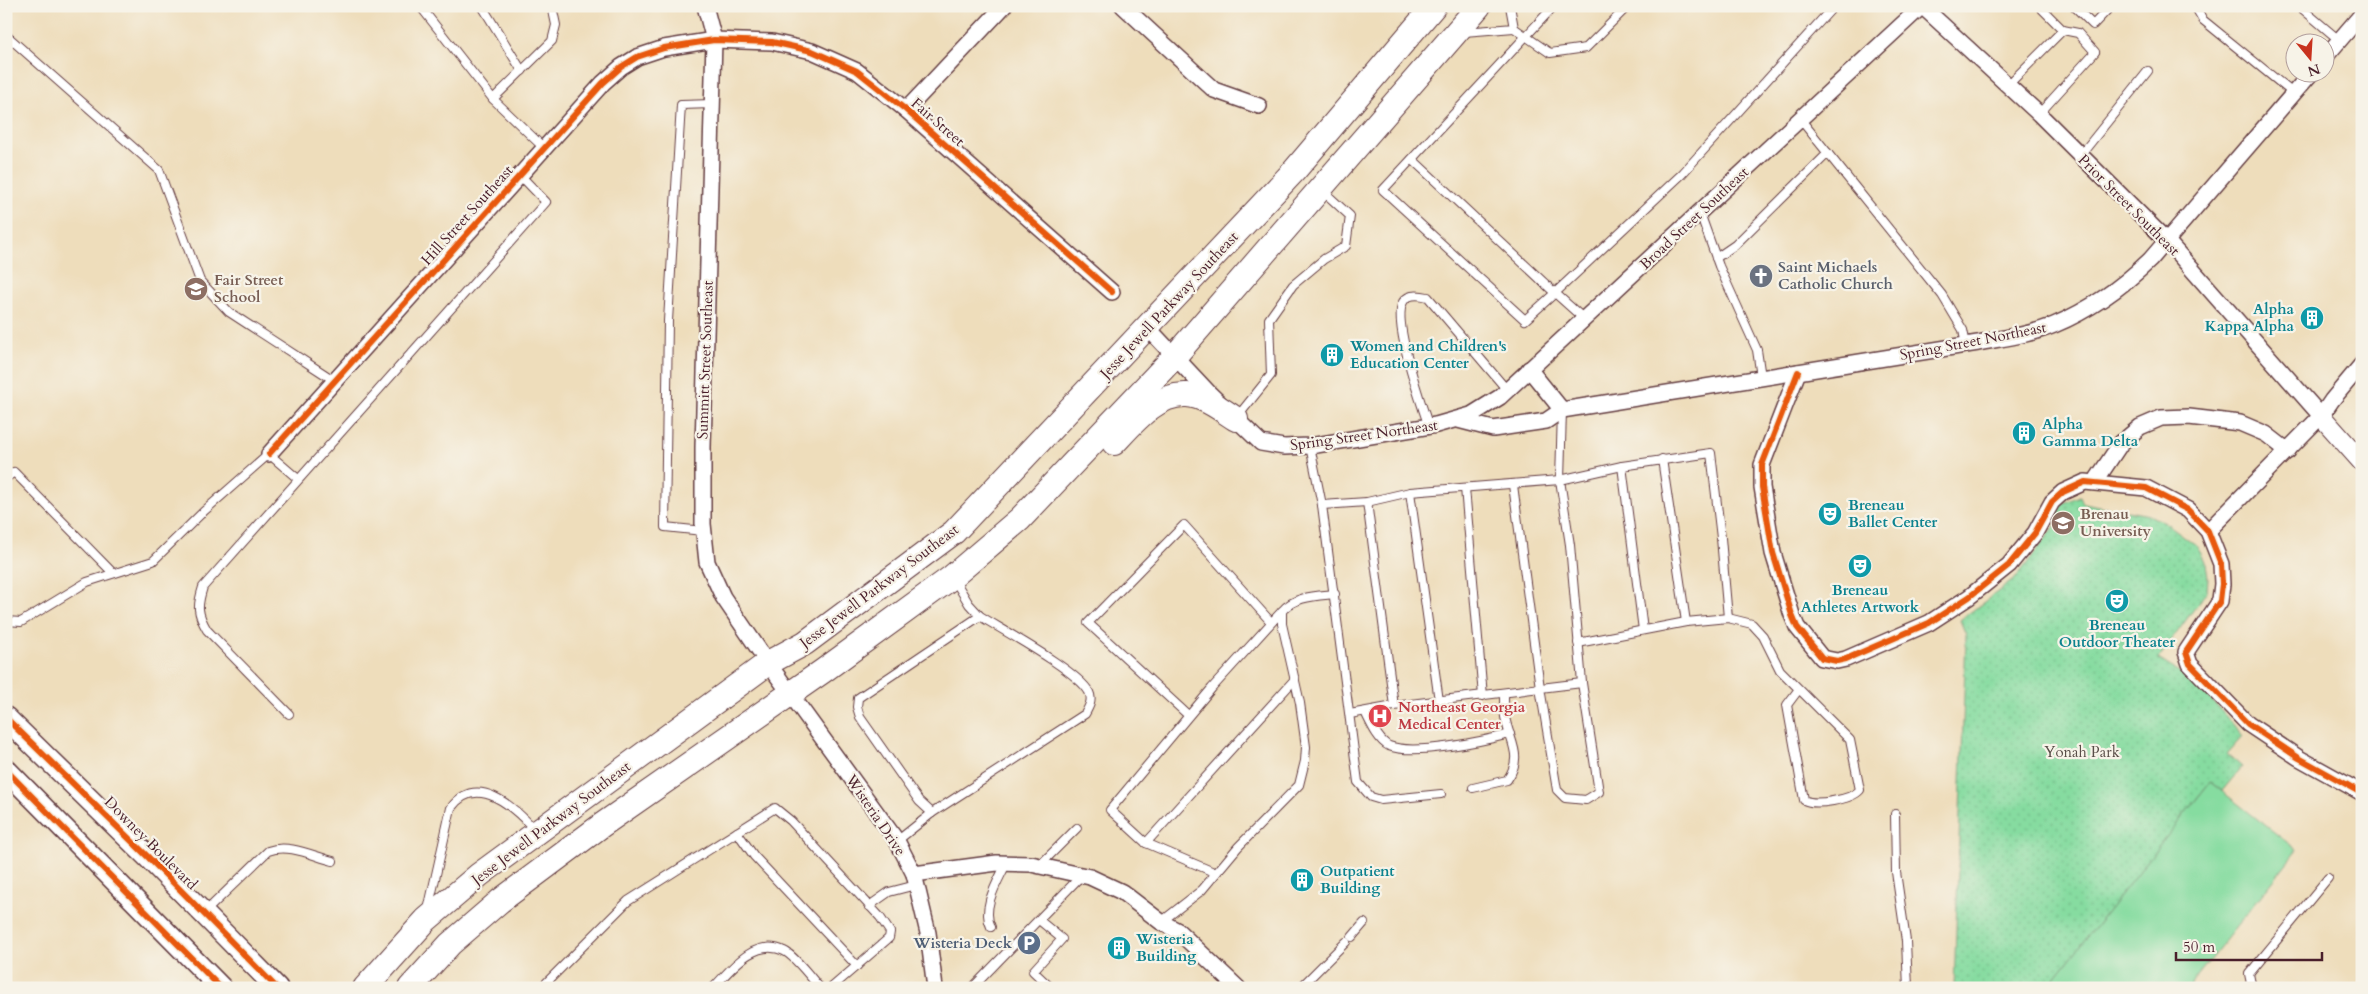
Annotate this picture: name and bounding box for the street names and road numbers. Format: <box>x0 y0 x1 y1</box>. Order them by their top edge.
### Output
street label: Fair Street <box>907 93 969 151</box>
street label: Prior Street Southeast <box>2074 150 2184 260</box>
street label: Hill Street Southeast <box>417 160 518 269</box>
street label: Broad Street Southeast <box>1635 162 1753 274</box>
street label: Jesse Jewell Parkway Southeast <box>1094 227 1243 384</box>
street label: Summitt Street Southeast <box>692 280 718 440</box>
street label: Spring Street Northeast <box>1898 317 2048 365</box>
street label: Spring Street Northeast <box>1289 415 1439 455</box>
street label: Jesse Jewell Parkway Southeast <box>794 519 963 654</box>
street label: Jesse Jewell Parkway Southeast <box>466 756 635 891</box>
street label: Wisteria Drive <box>841 770 911 860</box>
street label: Downey Boulevard <box>100 792 202 894</box>

